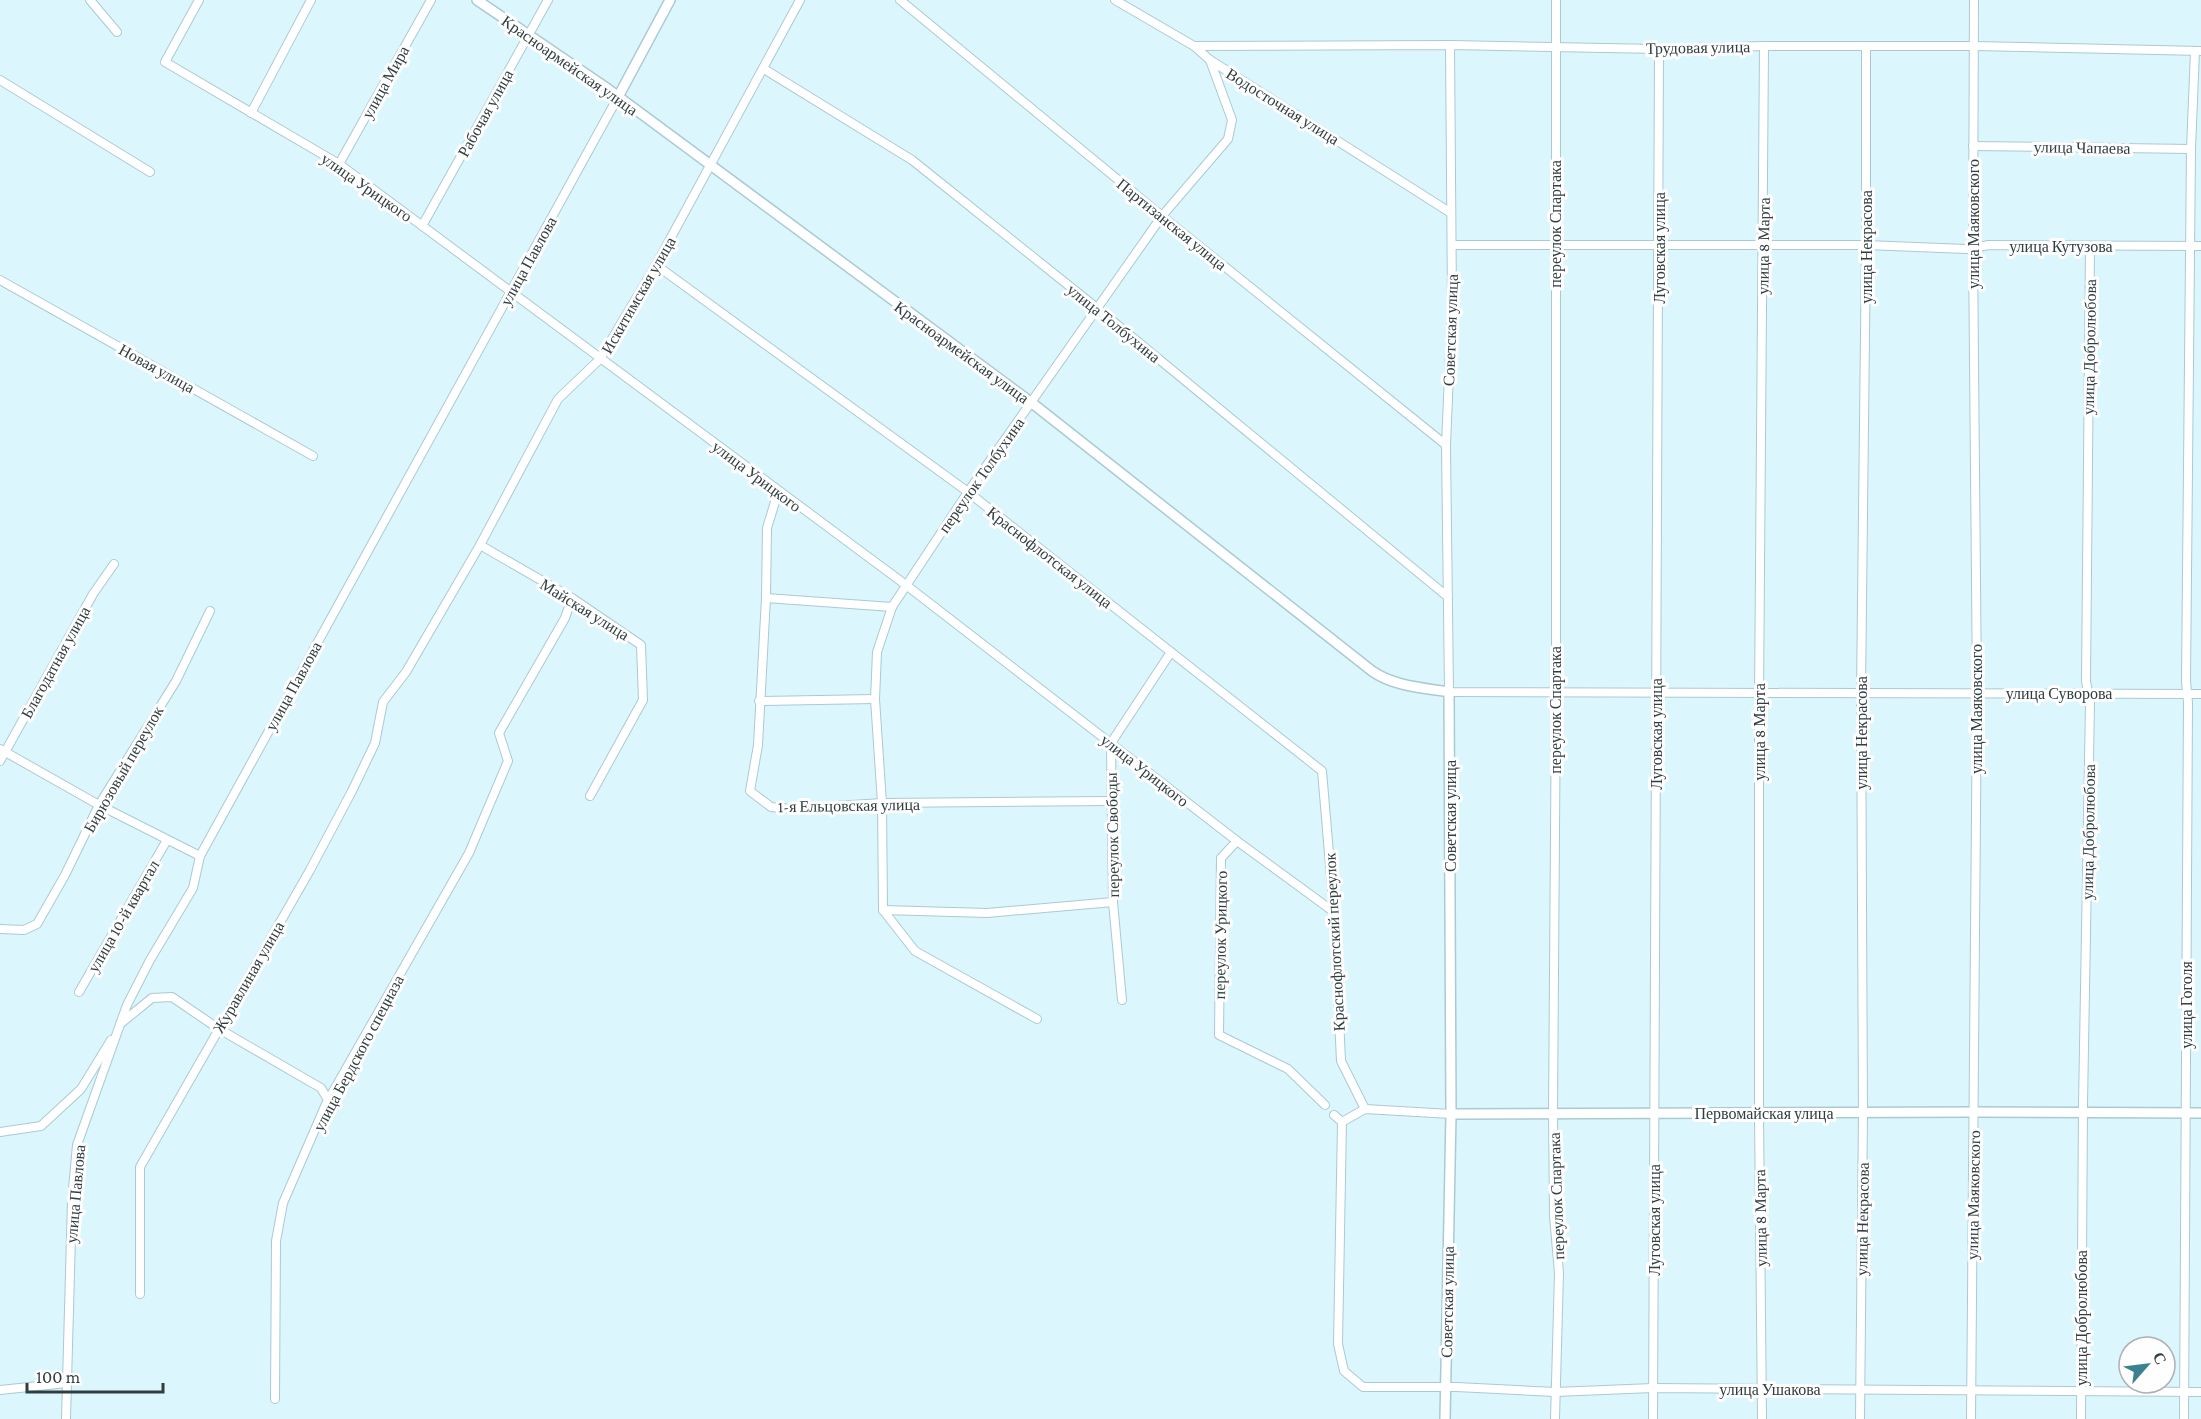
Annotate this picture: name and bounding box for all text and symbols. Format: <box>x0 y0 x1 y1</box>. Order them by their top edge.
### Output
street label: Красноармейская улица <box>498 12 641 120</box>
street label: Трудовая улица <box>1646 38 1750 58</box>
street label: улица Мира <box>359 43 413 122</box>
street label: Водосточная улица <box>1223 65 1342 149</box>
street label: Рабочая улица <box>455 67 517 160</box>
street label: улица Чапаева <box>2033 138 2131 158</box>
street label: улица Урицкого <box>318 150 415 226</box>
street label: улица Маяковского <box>1965 159 1983 289</box>
street label: переулок Спартака <box>1547 160 1565 288</box>
street label: Партизанская улица <box>1113 175 1230 274</box>
street label: улица Некрасова <box>1858 190 1876 304</box>
street label: Луговская улица <box>1651 192 1669 304</box>
street label: улица 8 Марта <box>1754 197 1774 295</box>
street label: улица Павлова <box>497 214 561 309</box>
street label: Искитимская улица <box>598 234 680 357</box>
street label: улица Кутузова <box>2009 238 2113 256</box>
street label: Советская улица <box>1440 274 1462 386</box>
street label: улица Добролюбова <box>2080 279 2100 415</box>
street label: улица Толбухина <box>1063 281 1164 367</box>
street label: Красноармейская улица <box>891 298 1032 408</box>
street label: Новая улица <box>115 341 198 397</box>
street label: переулок Толбухина <box>935 414 1028 537</box>
street label: улица Урицкого <box>708 438 804 516</box>
street label: Краснофлотская улица <box>983 503 1116 612</box>
street label: Майская улица <box>537 575 632 644</box>
street label: Благодатная улица <box>18 603 94 722</box>
street label: улица Павлова <box>262 639 326 734</box>
street label: улица Маяковского <box>1968 644 1986 774</box>
street label: переулок Спартака <box>1547 646 1565 774</box>
street label: улица Некрасова <box>1853 676 1871 790</box>
street label: Луговская улица <box>1648 678 1666 790</box>
street label: улица 8 Марта <box>1751 683 1769 781</box>
street label: улица Суворова <box>2006 685 2112 703</box>
street label: Бирюзовый переулок <box>80 703 168 836</box>
street label: улица Урицкого <box>1097 731 1192 811</box>
street label: Советская улица <box>1442 760 1460 872</box>
street label: улица Добролюбова <box>2079 764 2099 900</box>
street label: переулок Свободы <box>1103 772 1123 898</box>
street label: 1-я Ельцовская улица <box>778 796 920 816</box>
street label: Краснофлотский переулок <box>1321 852 1349 1032</box>
street label: улица 10-й квартал <box>84 857 163 976</box>
street label: переулок Урицкого <box>1211 871 1231 999</box>
street label: Журавлиная улица <box>210 918 288 1037</box>
street label: улица Гоголя <box>2178 961 2196 1049</box>
street label: улица Бердского спецназа <box>310 972 408 1135</box>
street label: Первомайская улица <box>1694 1105 1834 1123</box>
street label: улица Маяковского <box>1964 1130 1984 1260</box>
street label: переулок Спартака <box>1546 1132 1568 1260</box>
street label: улица Павлова <box>63 1144 89 1244</box>
street label: улица Некрасова <box>1853 1162 1873 1276</box>
street label: Луговская улица <box>1646 1164 1664 1276</box>
street label: улица 8 Марта <box>1751 1169 1771 1267</box>
street label: Советская улица <box>1438 1246 1458 1358</box>
street label: улица Добролюбова <box>2073 1250 2091 1386</box>
north arrow <box>2117 1335 2177 1395</box>
text: С <box>2150 1349 2170 1367</box>
scale bar <box>27 1356 164 1394</box>
text: 100 m <box>36 1367 81 1387</box>
street label: улица Ушакова <box>1719 1381 1821 1399</box>

